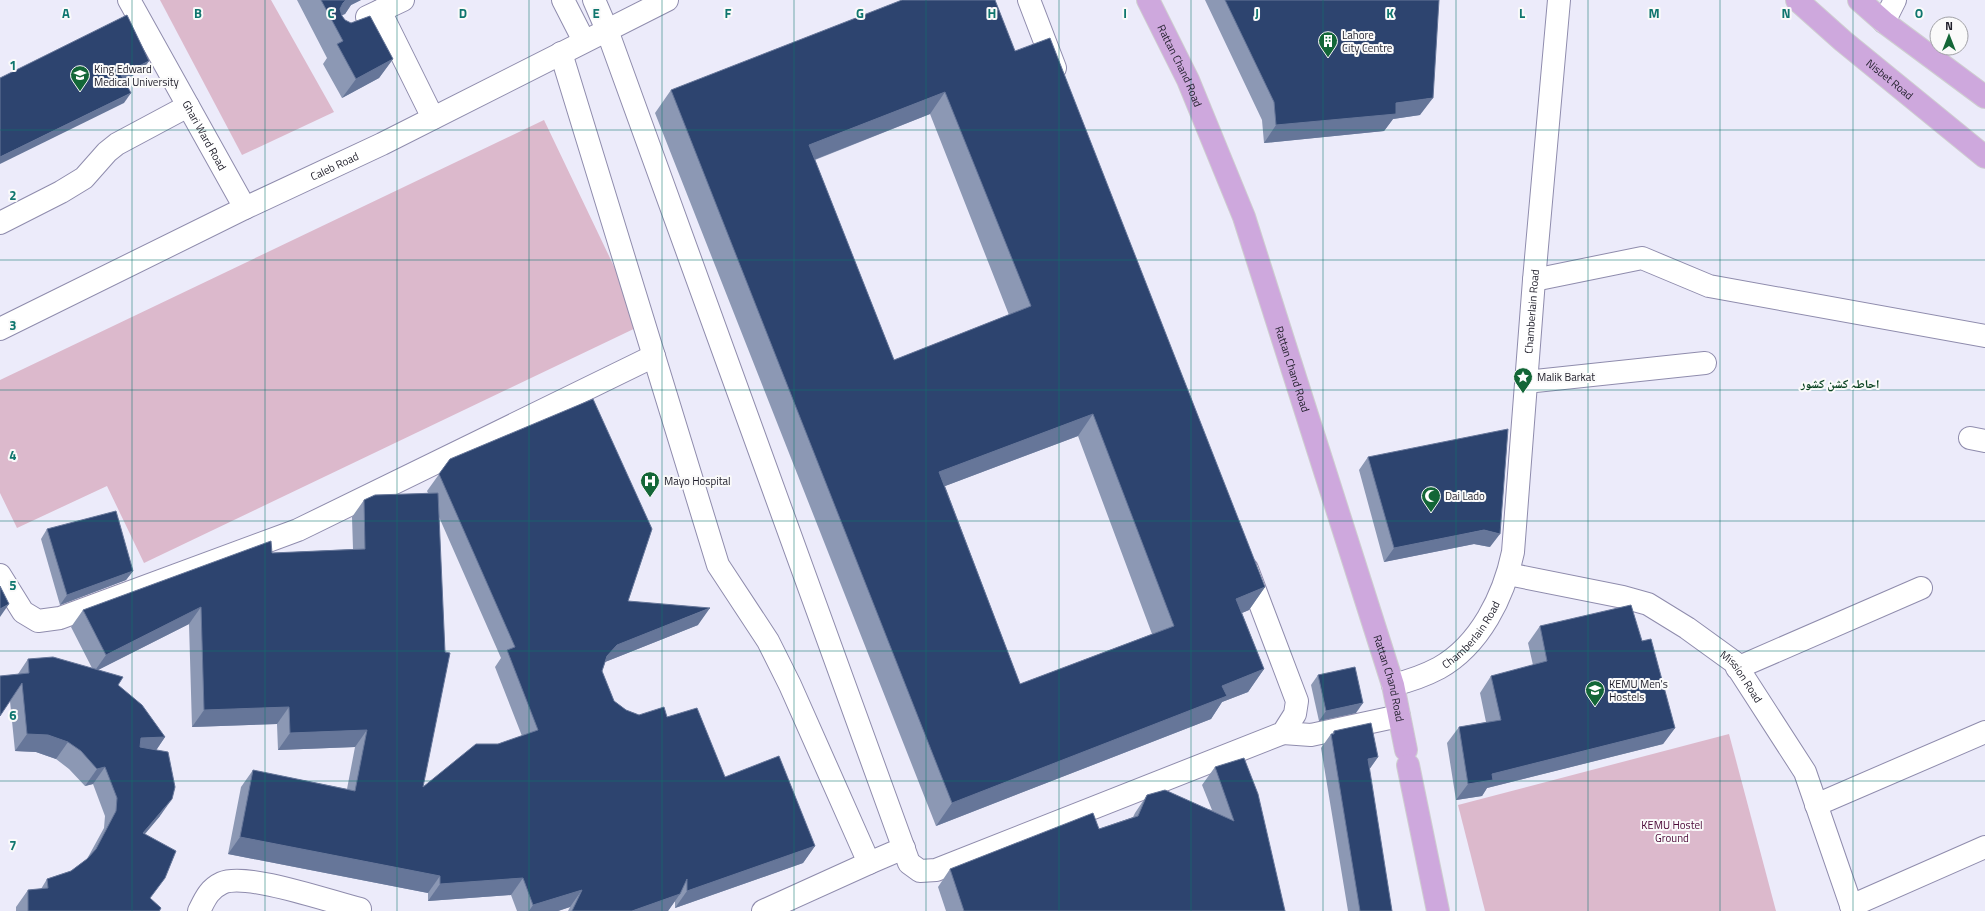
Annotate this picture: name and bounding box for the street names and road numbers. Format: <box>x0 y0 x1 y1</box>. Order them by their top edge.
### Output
street label: Rattan Chand Road <box>1154 22 1206 109</box>
street label: Nisbet Road <box>1863 55 1917 103</box>
street label: Ghari Ward Road <box>179 98 231 173</box>
street label: Caleb Road <box>308 148 361 184</box>
street label: Chamberlain Road <box>1520 269 1543 354</box>
street label: Rattan Chand Road <box>1271 324 1314 414</box>
street label: Chamberlain Road <box>1439 598 1504 672</box>
street label: Rattan Chand Road <box>1370 633 1408 723</box>
street label: Mission Road <box>1717 647 1766 706</box>

